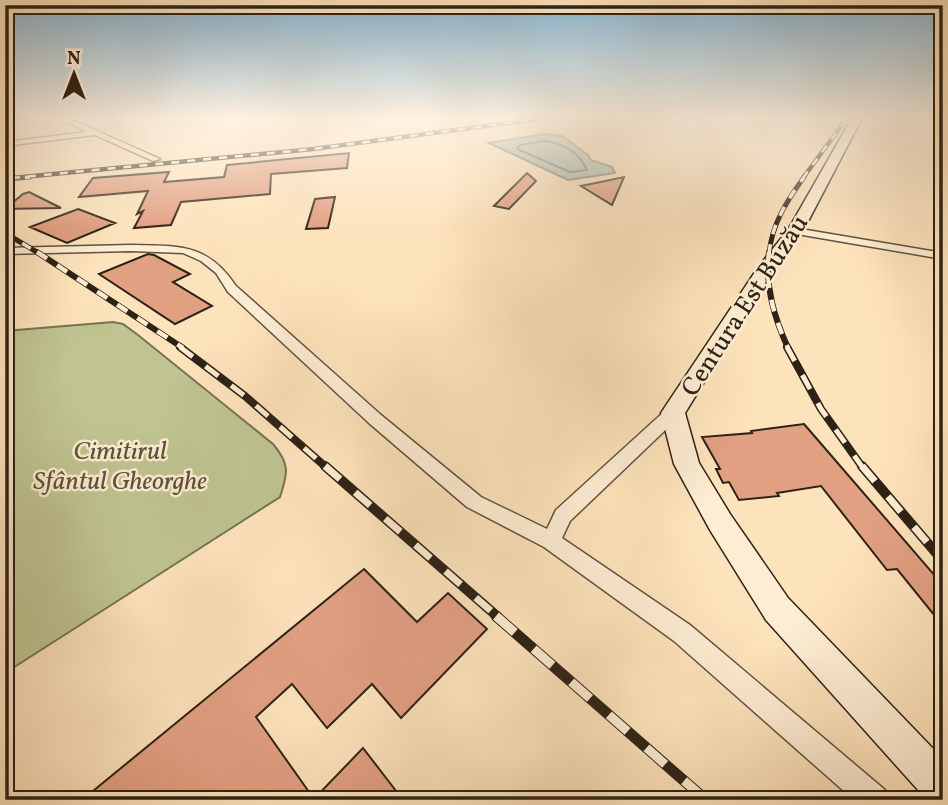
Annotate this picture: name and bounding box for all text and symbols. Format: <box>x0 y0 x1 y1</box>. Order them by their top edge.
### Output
north arrow <box>38 38 108 108</box>
text: N <box>67 46 81 72</box>
street label: Centura Est Buzău <box>673 208 818 404</box>
park label: Cimitirul Sfântul Gheorghe <box>33 434 207 500</box>

